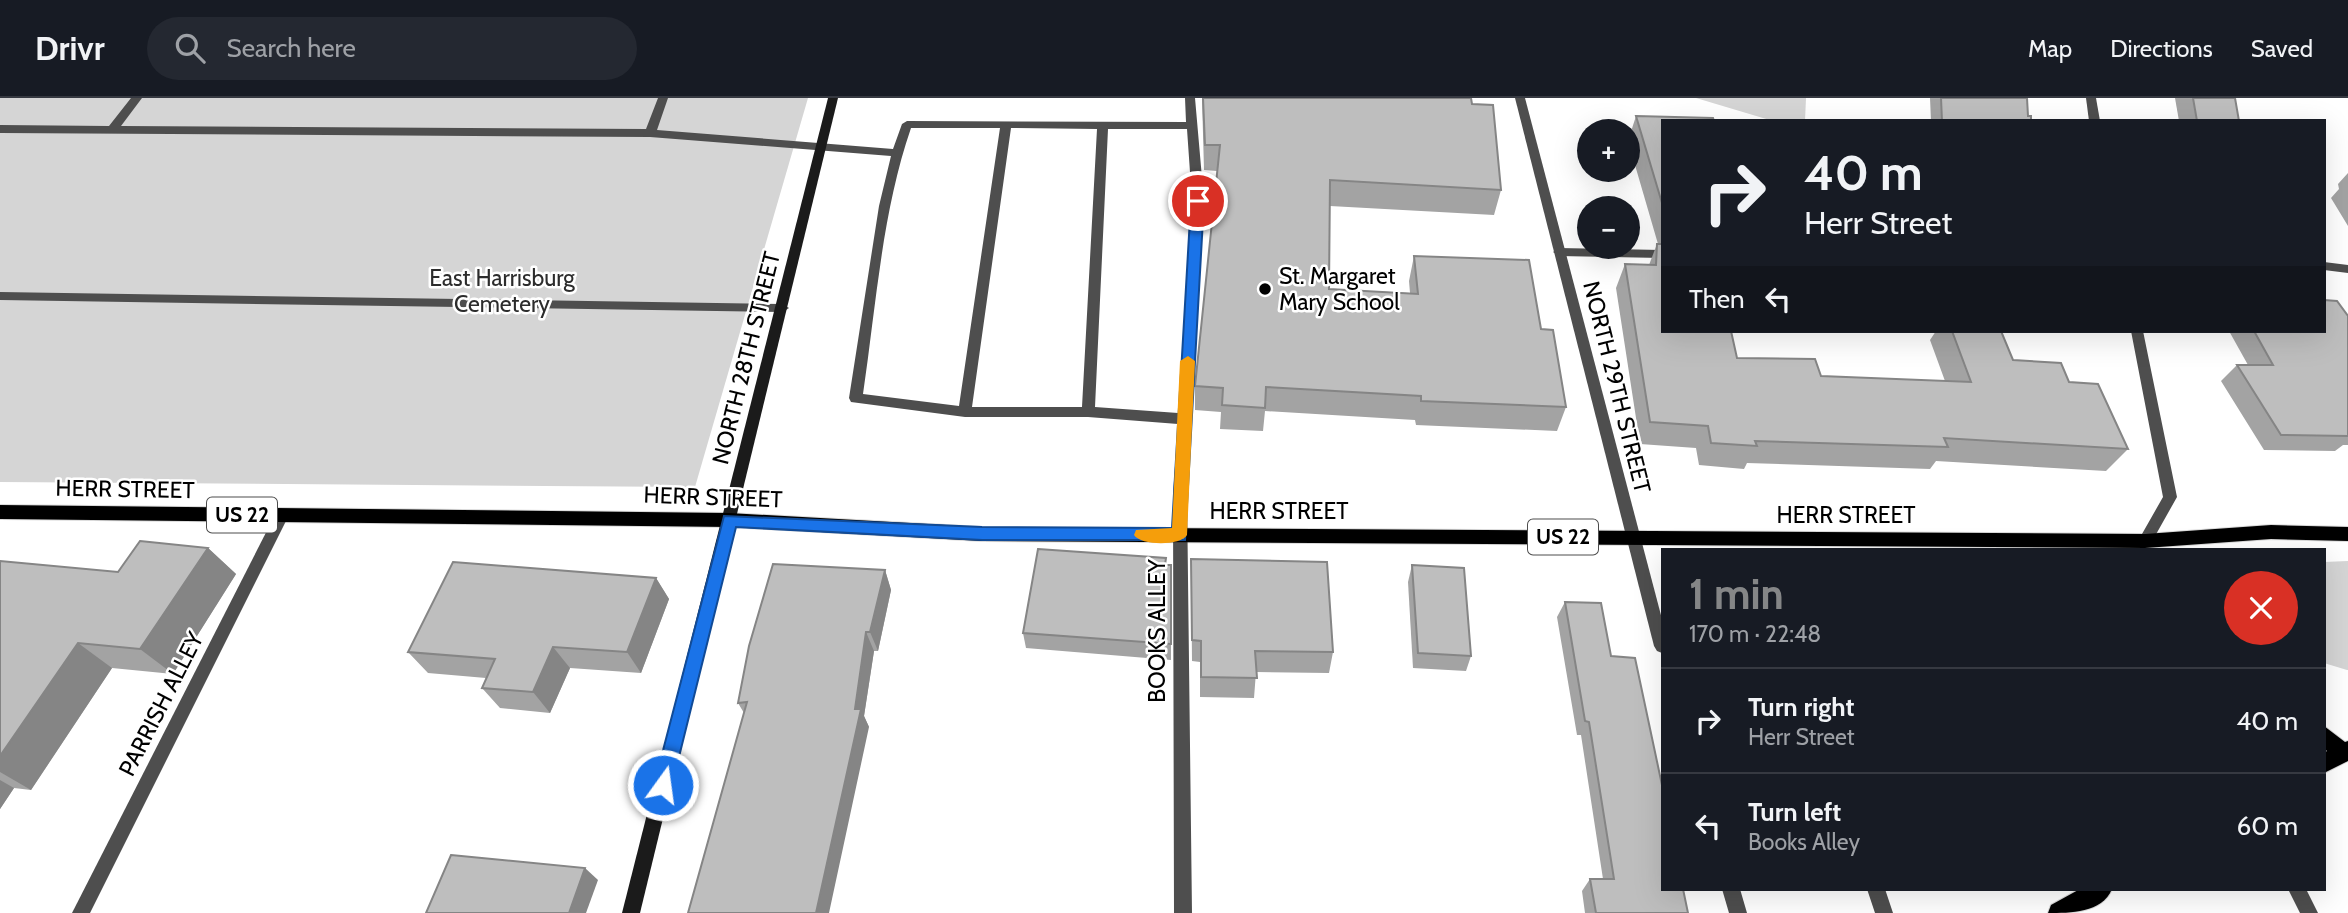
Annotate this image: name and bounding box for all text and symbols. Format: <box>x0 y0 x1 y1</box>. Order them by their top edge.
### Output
search box <box>147 17 637 80</box>
text: Drivr <box>35 28 105 68</box>
icon: search <box>171 29 209 67</box>
text: Search here <box>227 32 356 64</box>
text: Map <box>2028 34 2072 63</box>
text: Directions <box>2110 34 2213 63</box>
text: Saved <box>2251 34 2313 63</box>
map controls <box>1577 119 1640 259</box>
button: + <box>1577 119 1640 182</box>
text: 40 m <box>1804 143 1923 202</box>
icon: right <box>1689 147 1780 238</box>
pin <box>1168 171 1228 231</box>
icon: arrive <box>1179 182 1217 220</box>
button: − <box>1577 196 1640 259</box>
text: Herr Street <box>1804 203 1952 242</box>
street label: NORTH 28TH STREET <box>706 249 786 467</box>
place label: St. Margaret Mary School <box>1279 262 1400 316</box>
park label: East Harrisburg Cemetery <box>429 264 575 318</box>
street label: NORTH 29TH STREET <box>1577 278 1657 496</box>
icon: left <box>1759 280 1797 318</box>
marker: St. Margaret Mary School <box>1257 281 1273 297</box>
text: Then <box>1689 283 1745 315</box>
street label: HERR STREET <box>55 474 195 504</box>
street label: HERR STREET <box>643 481 783 513</box>
street label: HERR STREET <box>1209 497 1349 525</box>
road number: US 22 <box>207 498 277 532</box>
street label: HERR STREET <box>1776 501 1916 529</box>
road number: US 22 <box>1528 520 1598 555</box>
street label: BOOKS ALLEY <box>1143 558 1171 703</box>
text: 1 min <box>1689 568 1784 620</box>
button: close <box>2224 571 2298 645</box>
text: 170 m · 22:48 <box>1689 620 1821 648</box>
street label: PARRISH ALLEY <box>113 626 210 781</box>
text: Turn right <box>1748 691 1854 723</box>
icon: right <box>1689 702 1727 740</box>
text: 40 m <box>2236 705 2298 737</box>
text: Herr Street <box>1748 723 1855 751</box>
position arrow <box>626 748 700 822</box>
text: Turn left <box>1748 796 1841 828</box>
icon: left <box>1689 807 1727 845</box>
text: 60 m <box>2236 810 2298 842</box>
text: Books Alley <box>1748 828 1860 856</box>

